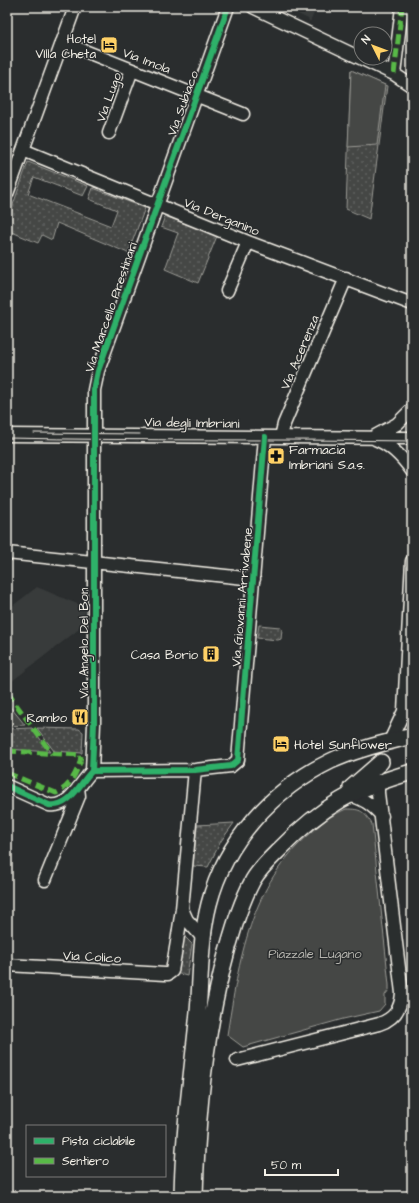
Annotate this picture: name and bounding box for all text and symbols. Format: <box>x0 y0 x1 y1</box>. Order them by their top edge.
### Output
north arrow <box>353 26 393 66</box>
place label: Hotel VIlla Cheta <box>35 30 96 63</box>
text: N <box>358 32 374 47</box>
hotel icon: Hotel VIlla Cheta <box>99 35 119 55</box>
street label: Via Imola <box>120 44 174 78</box>
street label: Via Subiaco <box>163 68 203 139</box>
street label: Via Lugo <box>92 69 127 125</box>
street label: Via Derganino <box>181 194 263 241</box>
street label: Via Marcello Prestinari <box>80 240 142 375</box>
street label: Via Acerenza <box>276 312 324 392</box>
street label: Via degli Imbriani <box>144 413 240 434</box>
place label: Farmacia Imbriani S.a.s. <box>289 441 365 474</box>
pharmacy icon: Farmacia Imbriani S.a.s. <box>266 446 286 466</box>
street label: Via Giovanni Arrivabene <box>227 527 257 667</box>
street label: Via Angelo Del Bon <box>75 587 94 698</box>
building icon: Casa Borio <box>201 644 221 664</box>
place label: Casa Borio <box>131 646 199 664</box>
restaurant icon: Rambo <box>70 707 90 727</box>
place label: Rambo <box>26 709 68 727</box>
hotel icon: Hotel Sunflower <box>271 734 291 754</box>
place label: Hotel Sunflower <box>294 736 392 754</box>
park label: Piazzale Lugano <box>268 945 362 964</box>
street label: Via Colico <box>63 946 122 968</box>
legend <box>26 1125 166 1177</box>
text: Pista ciclabile <box>62 1133 136 1150</box>
scale bar <box>265 1151 338 1177</box>
text: Sentiero <box>62 1153 109 1170</box>
text: 50 m <box>271 1157 302 1174</box>

